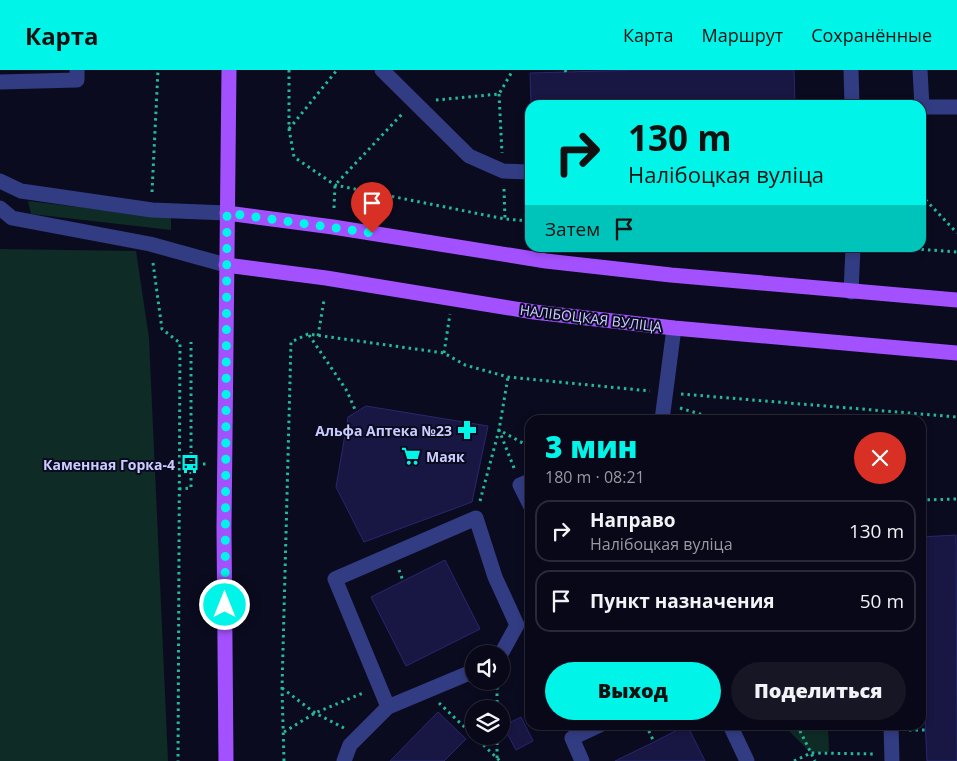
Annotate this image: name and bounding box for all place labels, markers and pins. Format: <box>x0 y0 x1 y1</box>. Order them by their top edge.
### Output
pin <box>351 182 393 233</box>
pharmacy icon: Альфа Аптека №23 <box>456 419 478 441</box>
place label: Альфа Аптека №23 <box>315 421 452 440</box>
supermarket icon: Маяк <box>400 445 422 467</box>
place label: Маяк <box>426 447 465 466</box>
bus stop icon: Каменная Горка-4 <box>179 453 201 475</box>
place label: Каменная Горка-4 <box>43 455 175 474</box>

